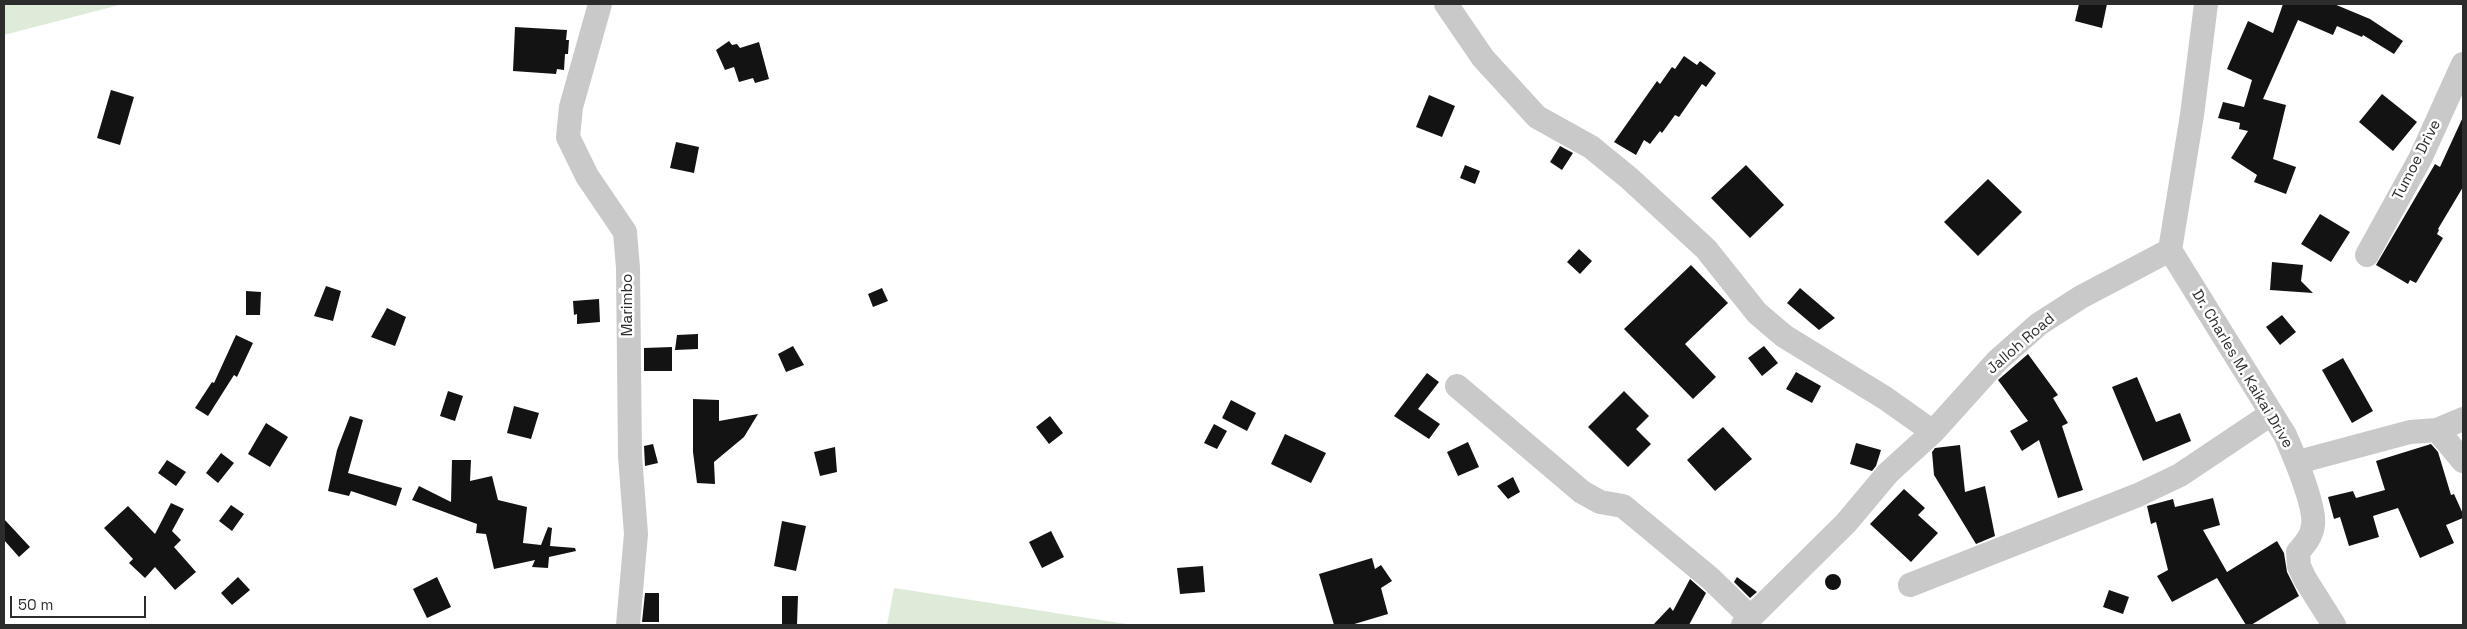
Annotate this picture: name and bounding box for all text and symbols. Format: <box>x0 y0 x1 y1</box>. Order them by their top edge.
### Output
street label: Tumoe Drive <box>2389 117 2445 203</box>
street label: Marimbo <box>619 274 637 336</box>
street label: Dr. Charles M. Kaikai Drive <box>2187 286 2297 452</box>
street label: Jalloh Road <box>1984 310 2058 378</box>
scale bar <box>12 586 149 618</box>
text: 50 m <box>18 595 53 614</box>

